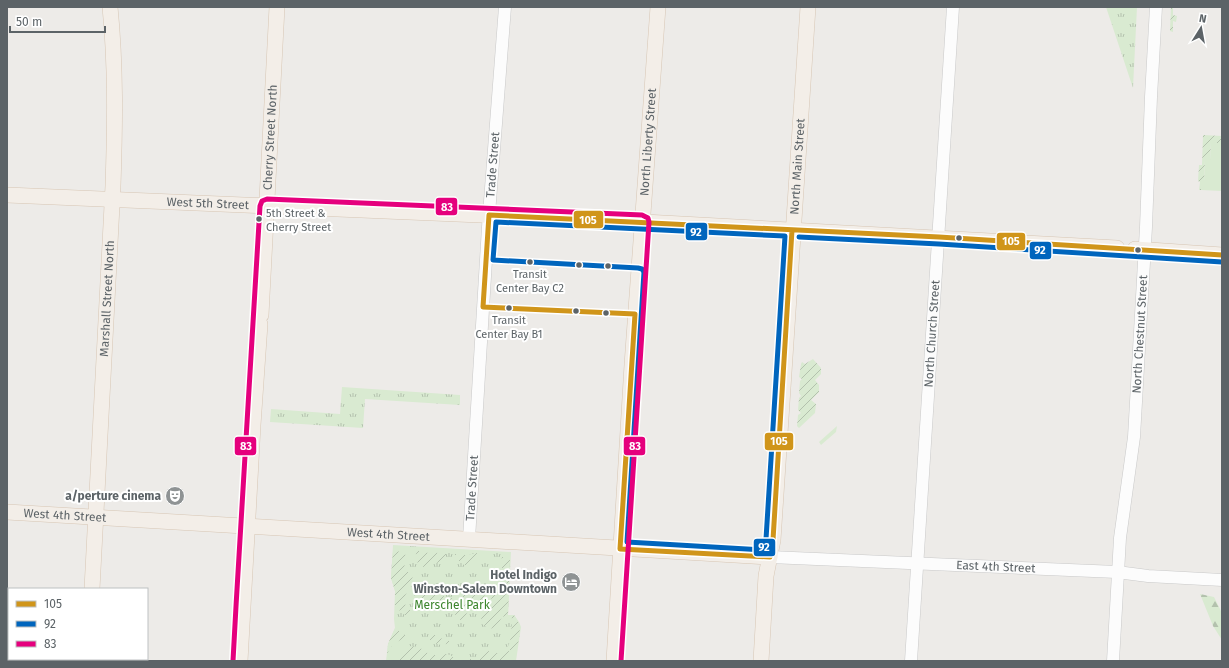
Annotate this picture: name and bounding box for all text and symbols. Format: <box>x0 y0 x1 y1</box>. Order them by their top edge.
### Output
scale bar <box>10 8 105 34</box>
north arrow <box>1181 8 1221 48</box>
text: N <box>1198 12 1208 26</box>
text: 50 m <box>16 15 42 29</box>
street label: Cherry Street North <box>261 84 280 190</box>
street label: North Liberty Street <box>637 87 659 197</box>
street label: North Main Street <box>787 117 808 215</box>
street label: Trade Street <box>483 131 502 198</box>
street label: West 5th Street <box>166 195 250 212</box>
line badge: 83 <box>435 197 458 216</box>
text: 83 <box>441 201 453 214</box>
place label: 5th Street & Cherry Street <box>266 207 331 234</box>
line badge: 105 <box>573 210 604 229</box>
marker: 5th Street & Cherry Street <box>254 214 264 224</box>
text: 105 <box>579 214 597 227</box>
line badge: 92 <box>685 222 708 241</box>
text: 92 <box>690 226 702 239</box>
line badge: 105 <box>996 232 1026 251</box>
unlabelled marker <box>954 233 964 243</box>
text: 105 <box>1002 235 1020 248</box>
street label: Marshall Street North <box>97 240 117 357</box>
line badge: 92 <box>1029 241 1052 260</box>
text: 92 <box>1034 244 1046 257</box>
unlabelled marker <box>1133 245 1143 255</box>
marker: Transit Center Bay C2 <box>525 257 535 267</box>
unlabelled marker <box>574 260 584 270</box>
unlabelled marker <box>603 261 613 271</box>
place label: Transit Center Bay C2 <box>496 268 564 295</box>
street label: North Chestnut Street <box>1129 274 1150 394</box>
street label: North Church Street <box>922 279 943 388</box>
marker: Transit Center Bay B1 <box>504 303 514 313</box>
unlabelled marker <box>571 306 581 316</box>
unlabelled marker <box>601 308 611 318</box>
place label: Transit Center Bay B1 <box>475 314 543 341</box>
line badge: 105 <box>764 432 794 451</box>
text: 105 <box>770 435 788 448</box>
line badge: 83 <box>234 436 257 456</box>
line badge: 83 <box>623 436 646 456</box>
text: 83 <box>240 440 252 453</box>
text: 83 <box>629 440 641 453</box>
street label: Trade Street <box>463 454 481 522</box>
theatre icon: a/perture cinema <box>164 485 186 507</box>
place label: a/perture cinema <box>65 489 161 503</box>
street label: West 4th Street <box>23 506 107 525</box>
street label: West 4th Street <box>346 525 431 544</box>
line badge: 92 <box>753 538 776 557</box>
text: 92 <box>758 541 770 554</box>
street label: East 4th Street <box>956 558 1036 575</box>
place label: Hotel Indigo Winston-Salem Downtown <box>413 568 557 596</box>
hotel icon: Hotel Indigo Winston-Salem Downtown <box>560 571 582 593</box>
legend <box>8 588 148 660</box>
text: 105 <box>44 597 62 611</box>
park label: Merschel Park <box>414 598 491 612</box>
text: 92 <box>44 617 56 631</box>
text: 83 <box>44 637 57 651</box>

